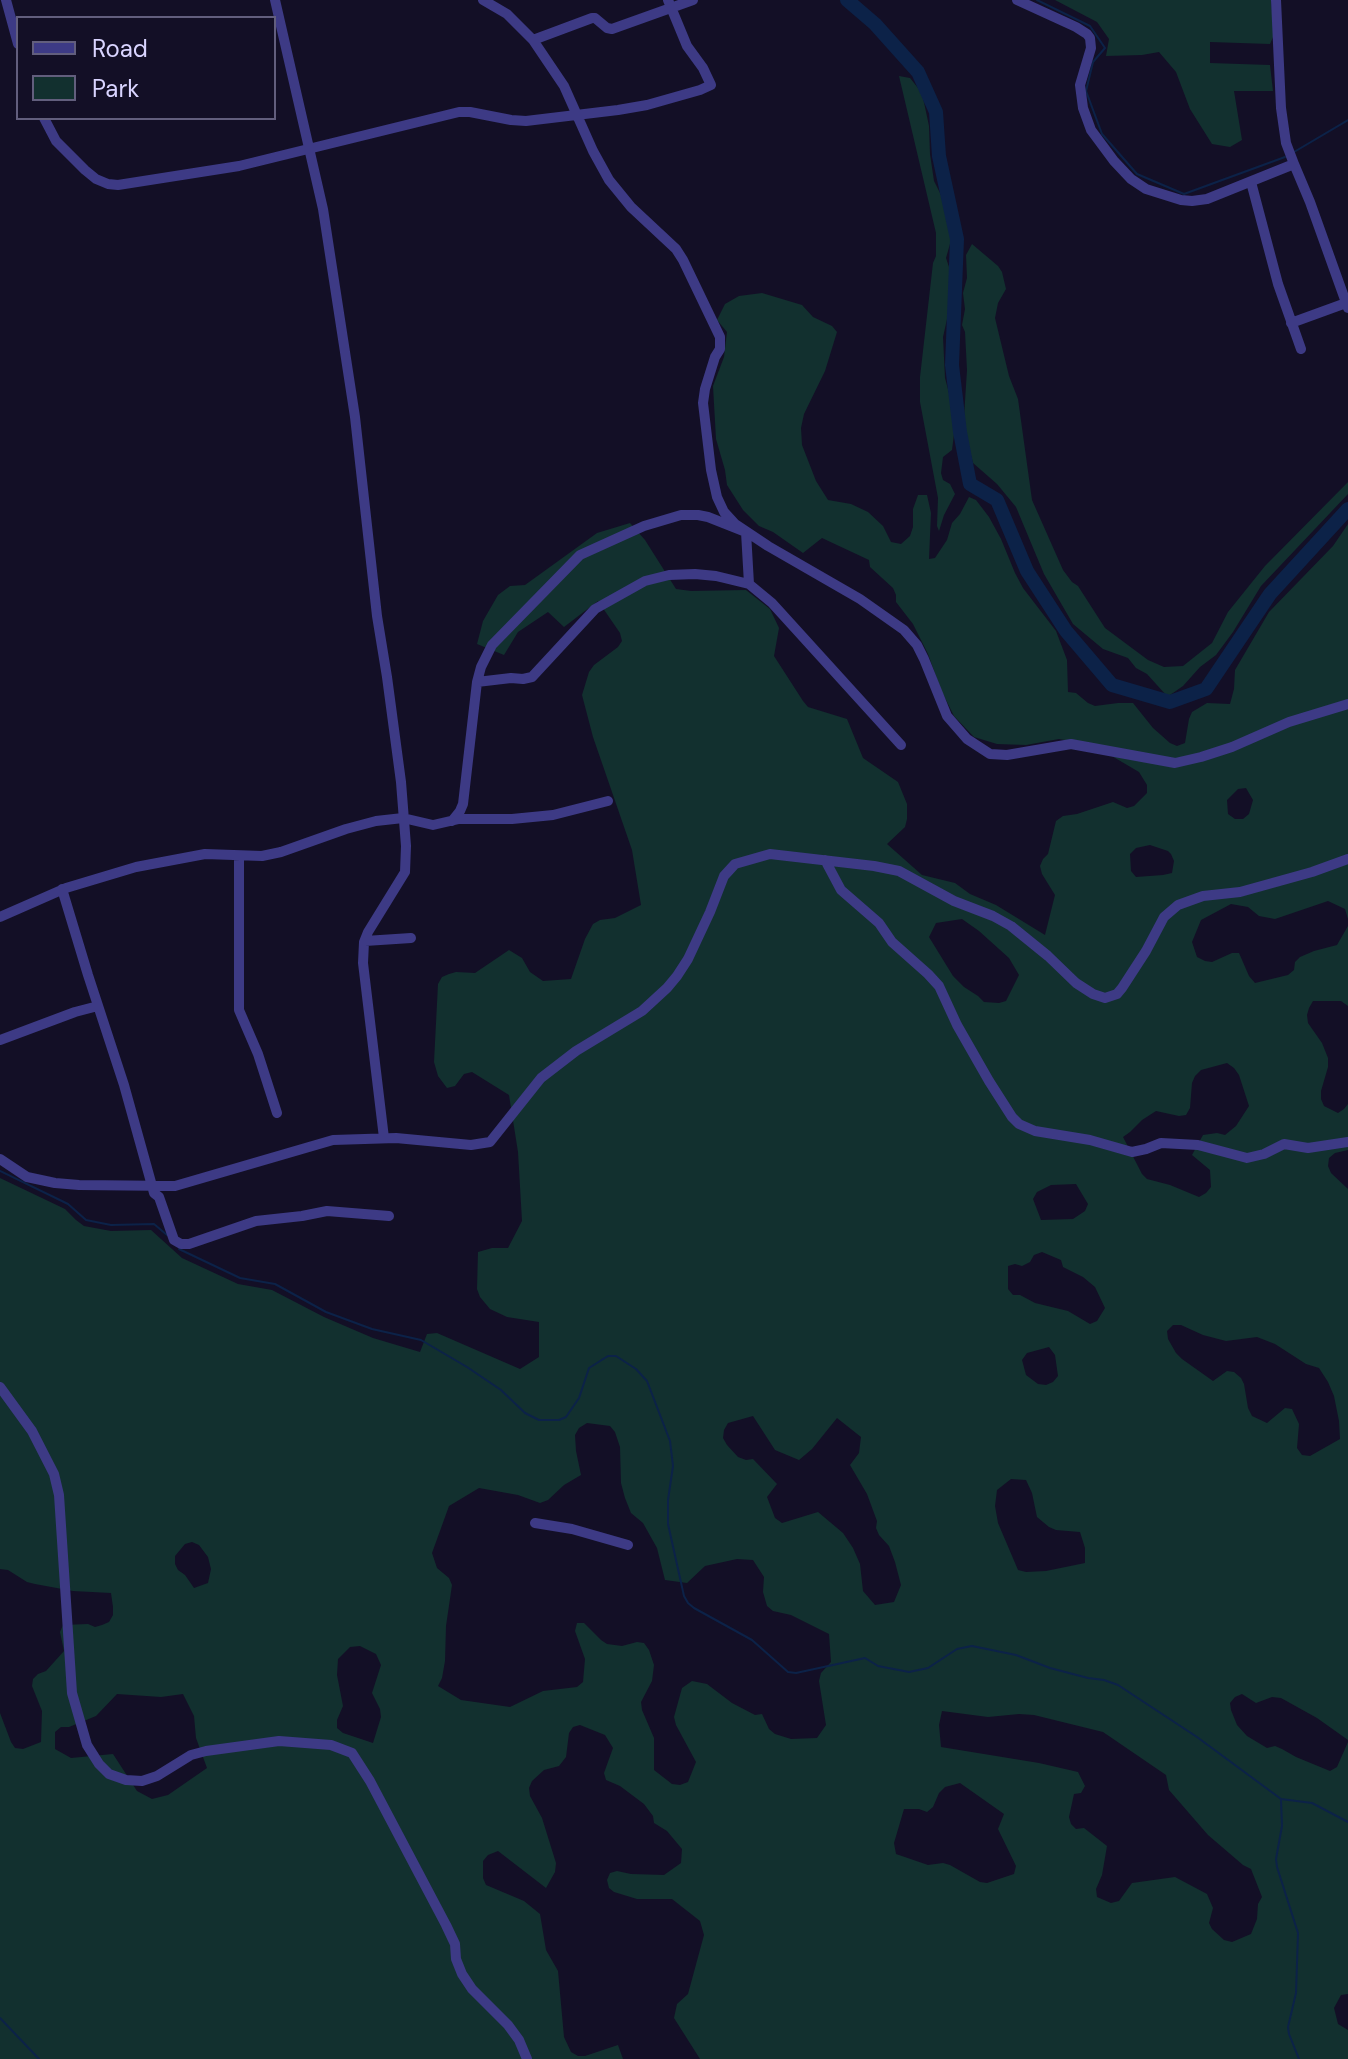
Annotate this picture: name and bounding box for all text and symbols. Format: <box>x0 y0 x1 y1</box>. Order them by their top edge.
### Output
legend <box>16 16 276 120</box>
text: Road <box>92 33 148 64</box>
text: Park <box>92 73 139 104</box>

